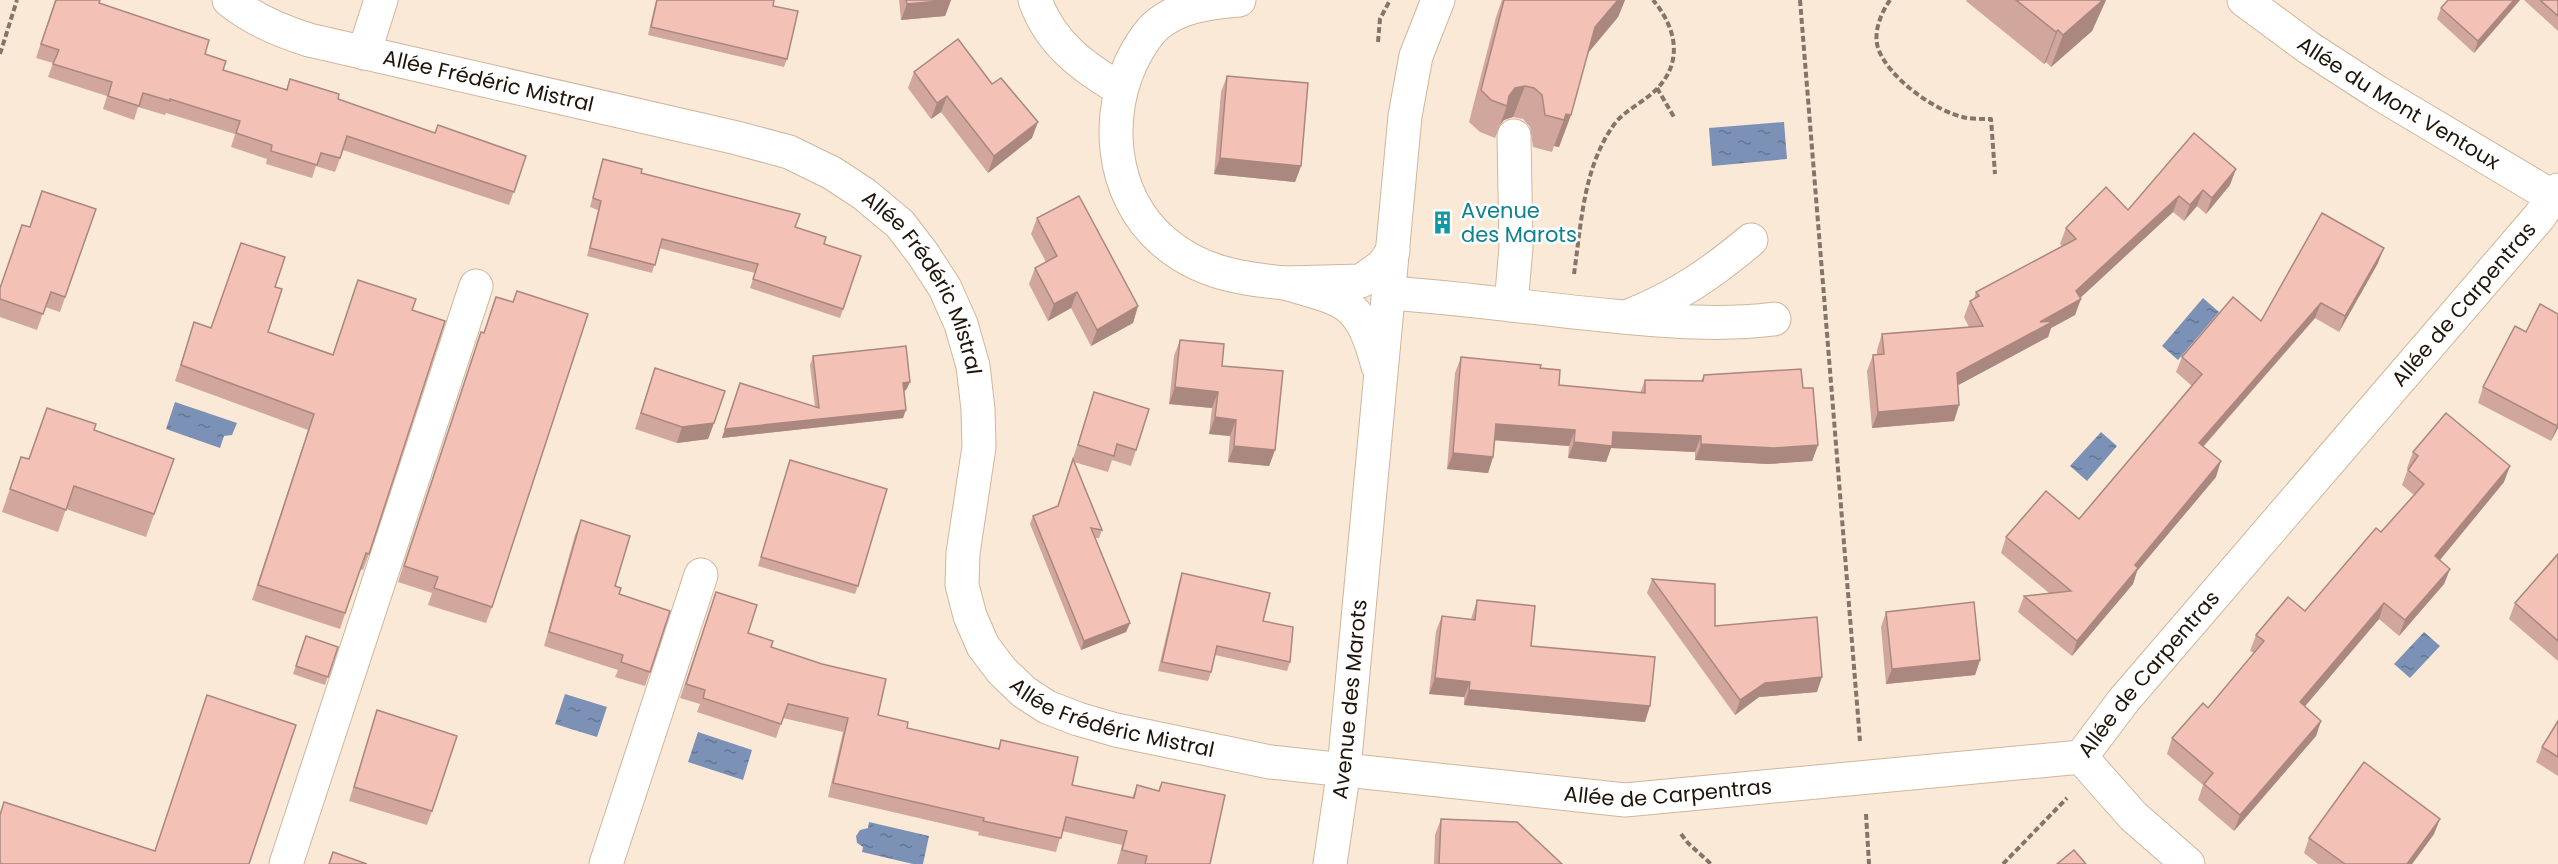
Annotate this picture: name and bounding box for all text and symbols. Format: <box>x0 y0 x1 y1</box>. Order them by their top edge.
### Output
street label: Allée du Mont Ventoux <box>2292 29 2506 176</box>
street label: Allée Frédéric Mistral <box>380 42 597 119</box>
street label: Allée Frédéric Mistral <box>856 183 989 376</box>
place label: Avenue des Marots <box>1461 196 1577 249</box>
building icon: Avenue des Marots <box>1430 210 1456 236</box>
street label: Allée de Carpentras <box>2385 215 2543 393</box>
street label: Allée de Carpentras <box>2071 584 2226 763</box>
street label: Avenue des Marots <box>1325 598 1374 801</box>
street label: Allée Frédéric Mistral <box>1003 671 1217 764</box>
street label: Allée de Carpentras <box>1563 771 1773 814</box>

